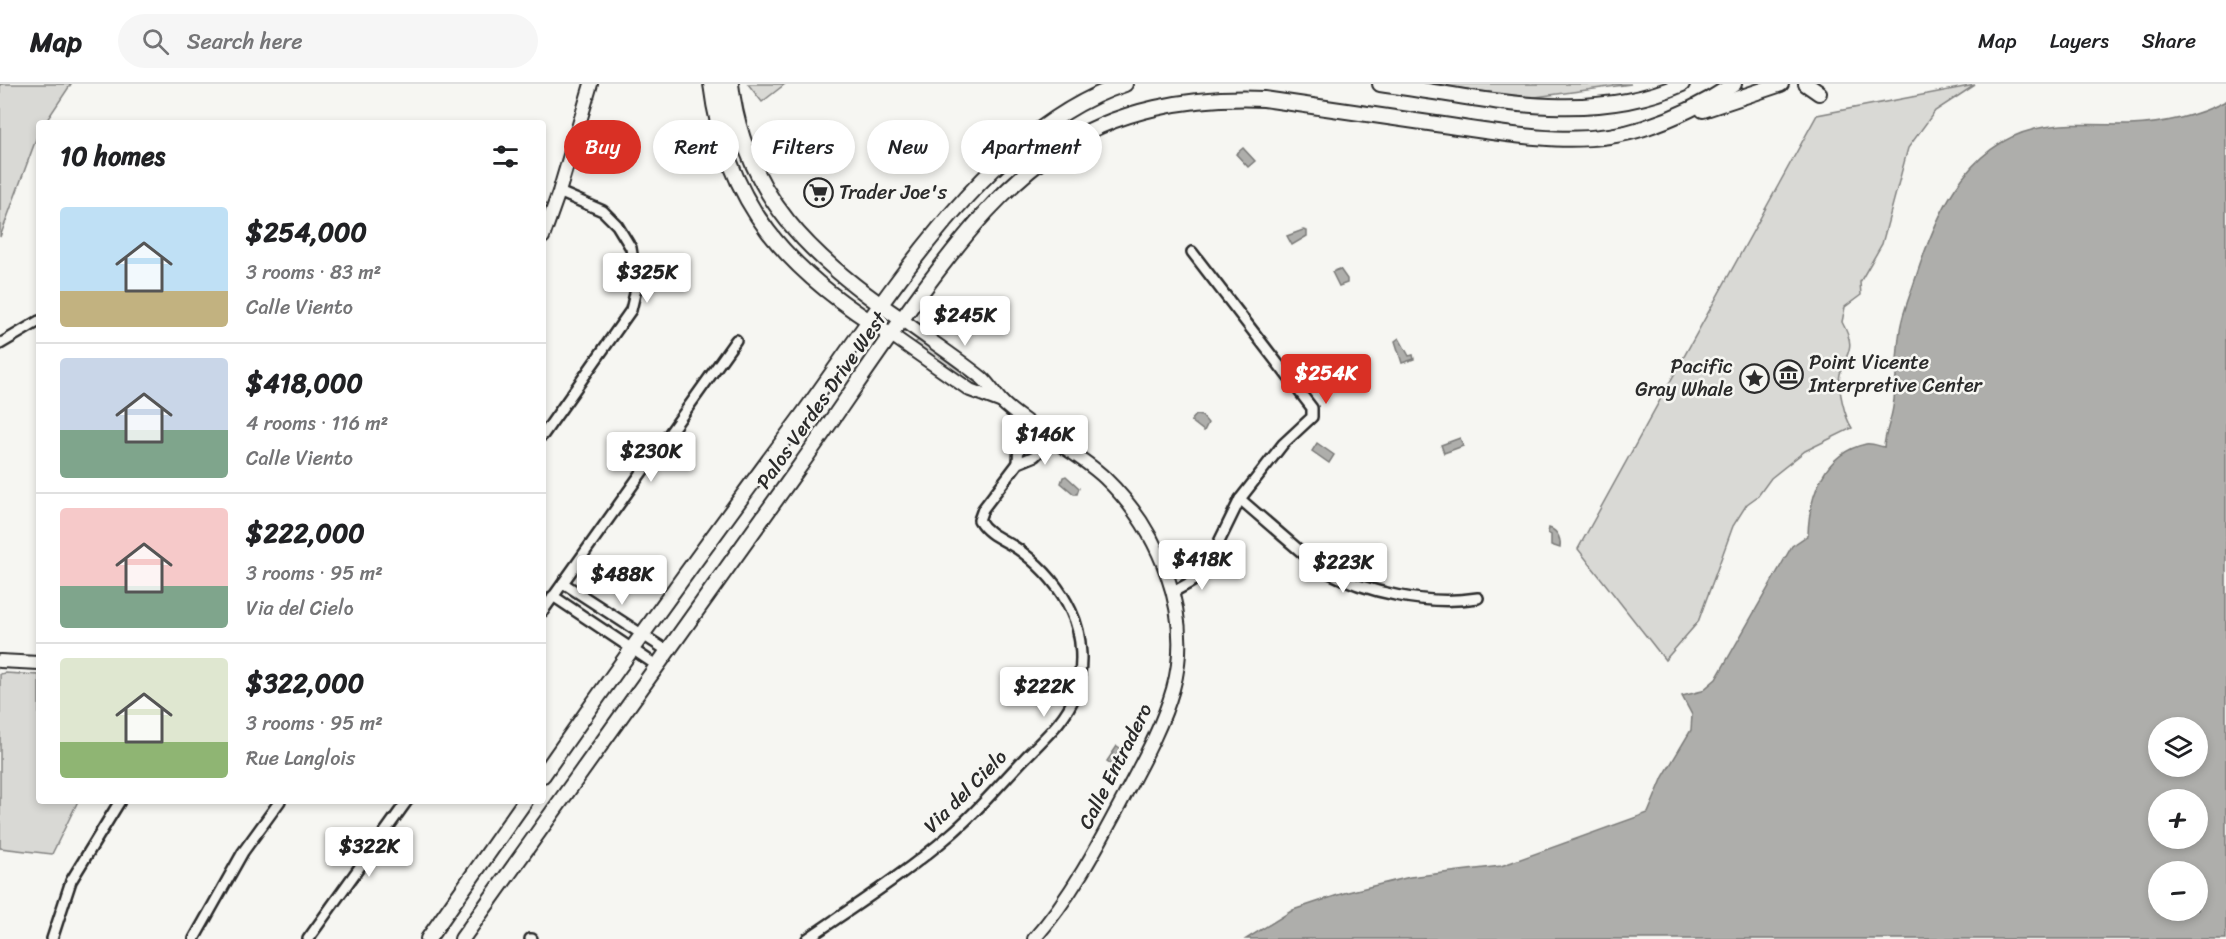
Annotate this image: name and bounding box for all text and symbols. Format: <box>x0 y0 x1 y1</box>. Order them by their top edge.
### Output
search box <box>118 14 538 68</box>
text: Map <box>30 17 82 66</box>
text: Search here <box>187 22 303 61</box>
text: Map <box>1978 22 2017 60</box>
text: Layers <box>2050 22 2109 60</box>
text: Share <box>2142 22 2196 60</box>
icon: search <box>139 25 172 58</box>
chip: Buy <box>564 120 641 174</box>
chip: Rent <box>653 120 739 174</box>
chip: Filters <box>751 120 855 174</box>
chip: New <box>867 120 949 174</box>
chip: Apartment <box>961 120 1102 174</box>
text: 10 homes <box>60 133 165 179</box>
icon: filters <box>489 140 522 173</box>
place label: Trader Joe's <box>839 175 948 210</box>
supermarket icon: Trader Joe's <box>802 176 834 208</box>
text: $254,000 <box>246 209 367 255</box>
icon: home <box>108 231 180 303</box>
pin: $325K <box>605 253 689 304</box>
text: 3 rooms · 83 m² <box>246 255 381 290</box>
text: $325K <box>617 255 677 290</box>
text: Calle Viento <box>246 290 353 325</box>
pin: $245K <box>923 296 1007 347</box>
text: $245K <box>934 298 996 333</box>
street label: Palos Verdes Drive West <box>747 303 897 497</box>
place label: Point Vicente Interpretive Center <box>1808 345 1984 403</box>
place label: Pacific Gray Whale <box>1635 349 1733 407</box>
pin: $254K <box>1284 354 1368 405</box>
text: $254K <box>1295 356 1357 391</box>
museum icon: Point Vicente Interpretive Center <box>1772 358 1804 390</box>
text: $418,000 <box>246 360 363 406</box>
place icon: Pacific Gray Whale <box>1738 362 1770 394</box>
icon: home <box>108 382 180 454</box>
text: 4 rooms · 116 m² <box>246 406 388 441</box>
pin: $146K <box>1003 415 1087 466</box>
text: $146K <box>1016 417 1074 452</box>
pin: $230K <box>609 432 693 483</box>
text: $230K <box>621 434 681 469</box>
text: Calle Viento <box>246 441 353 476</box>
text: $222,000 <box>246 510 365 556</box>
icon: home <box>108 532 180 604</box>
pin: $418K <box>1160 540 1244 591</box>
text: $418K <box>1173 542 1231 577</box>
pin: $223K <box>1301 543 1385 594</box>
text: $223K <box>1313 545 1373 580</box>
pin: $488K <box>580 555 664 606</box>
text: 3 rooms · 95 m² <box>246 556 383 591</box>
text: $488K <box>591 557 653 592</box>
text: Via del Cielo <box>246 591 354 626</box>
text: $322,000 <box>246 660 364 706</box>
pin: $222K <box>1002 667 1086 718</box>
text: $222K <box>1014 669 1074 704</box>
icon: home <box>108 682 180 754</box>
street label: Calle Entradero <box>1069 697 1162 835</box>
text: 3 rooms · 95 m² <box>246 706 383 741</box>
map controls <box>2148 717 2208 921</box>
button: layers <box>2148 717 2208 777</box>
text: Rue Langlois <box>246 741 355 776</box>
street label: Via del Cielo <box>915 741 1016 842</box>
button: + <box>2148 789 2208 849</box>
pin: $322K <box>327 827 411 878</box>
text: $322K <box>339 829 399 864</box>
button: − <box>2148 861 2208 921</box>

